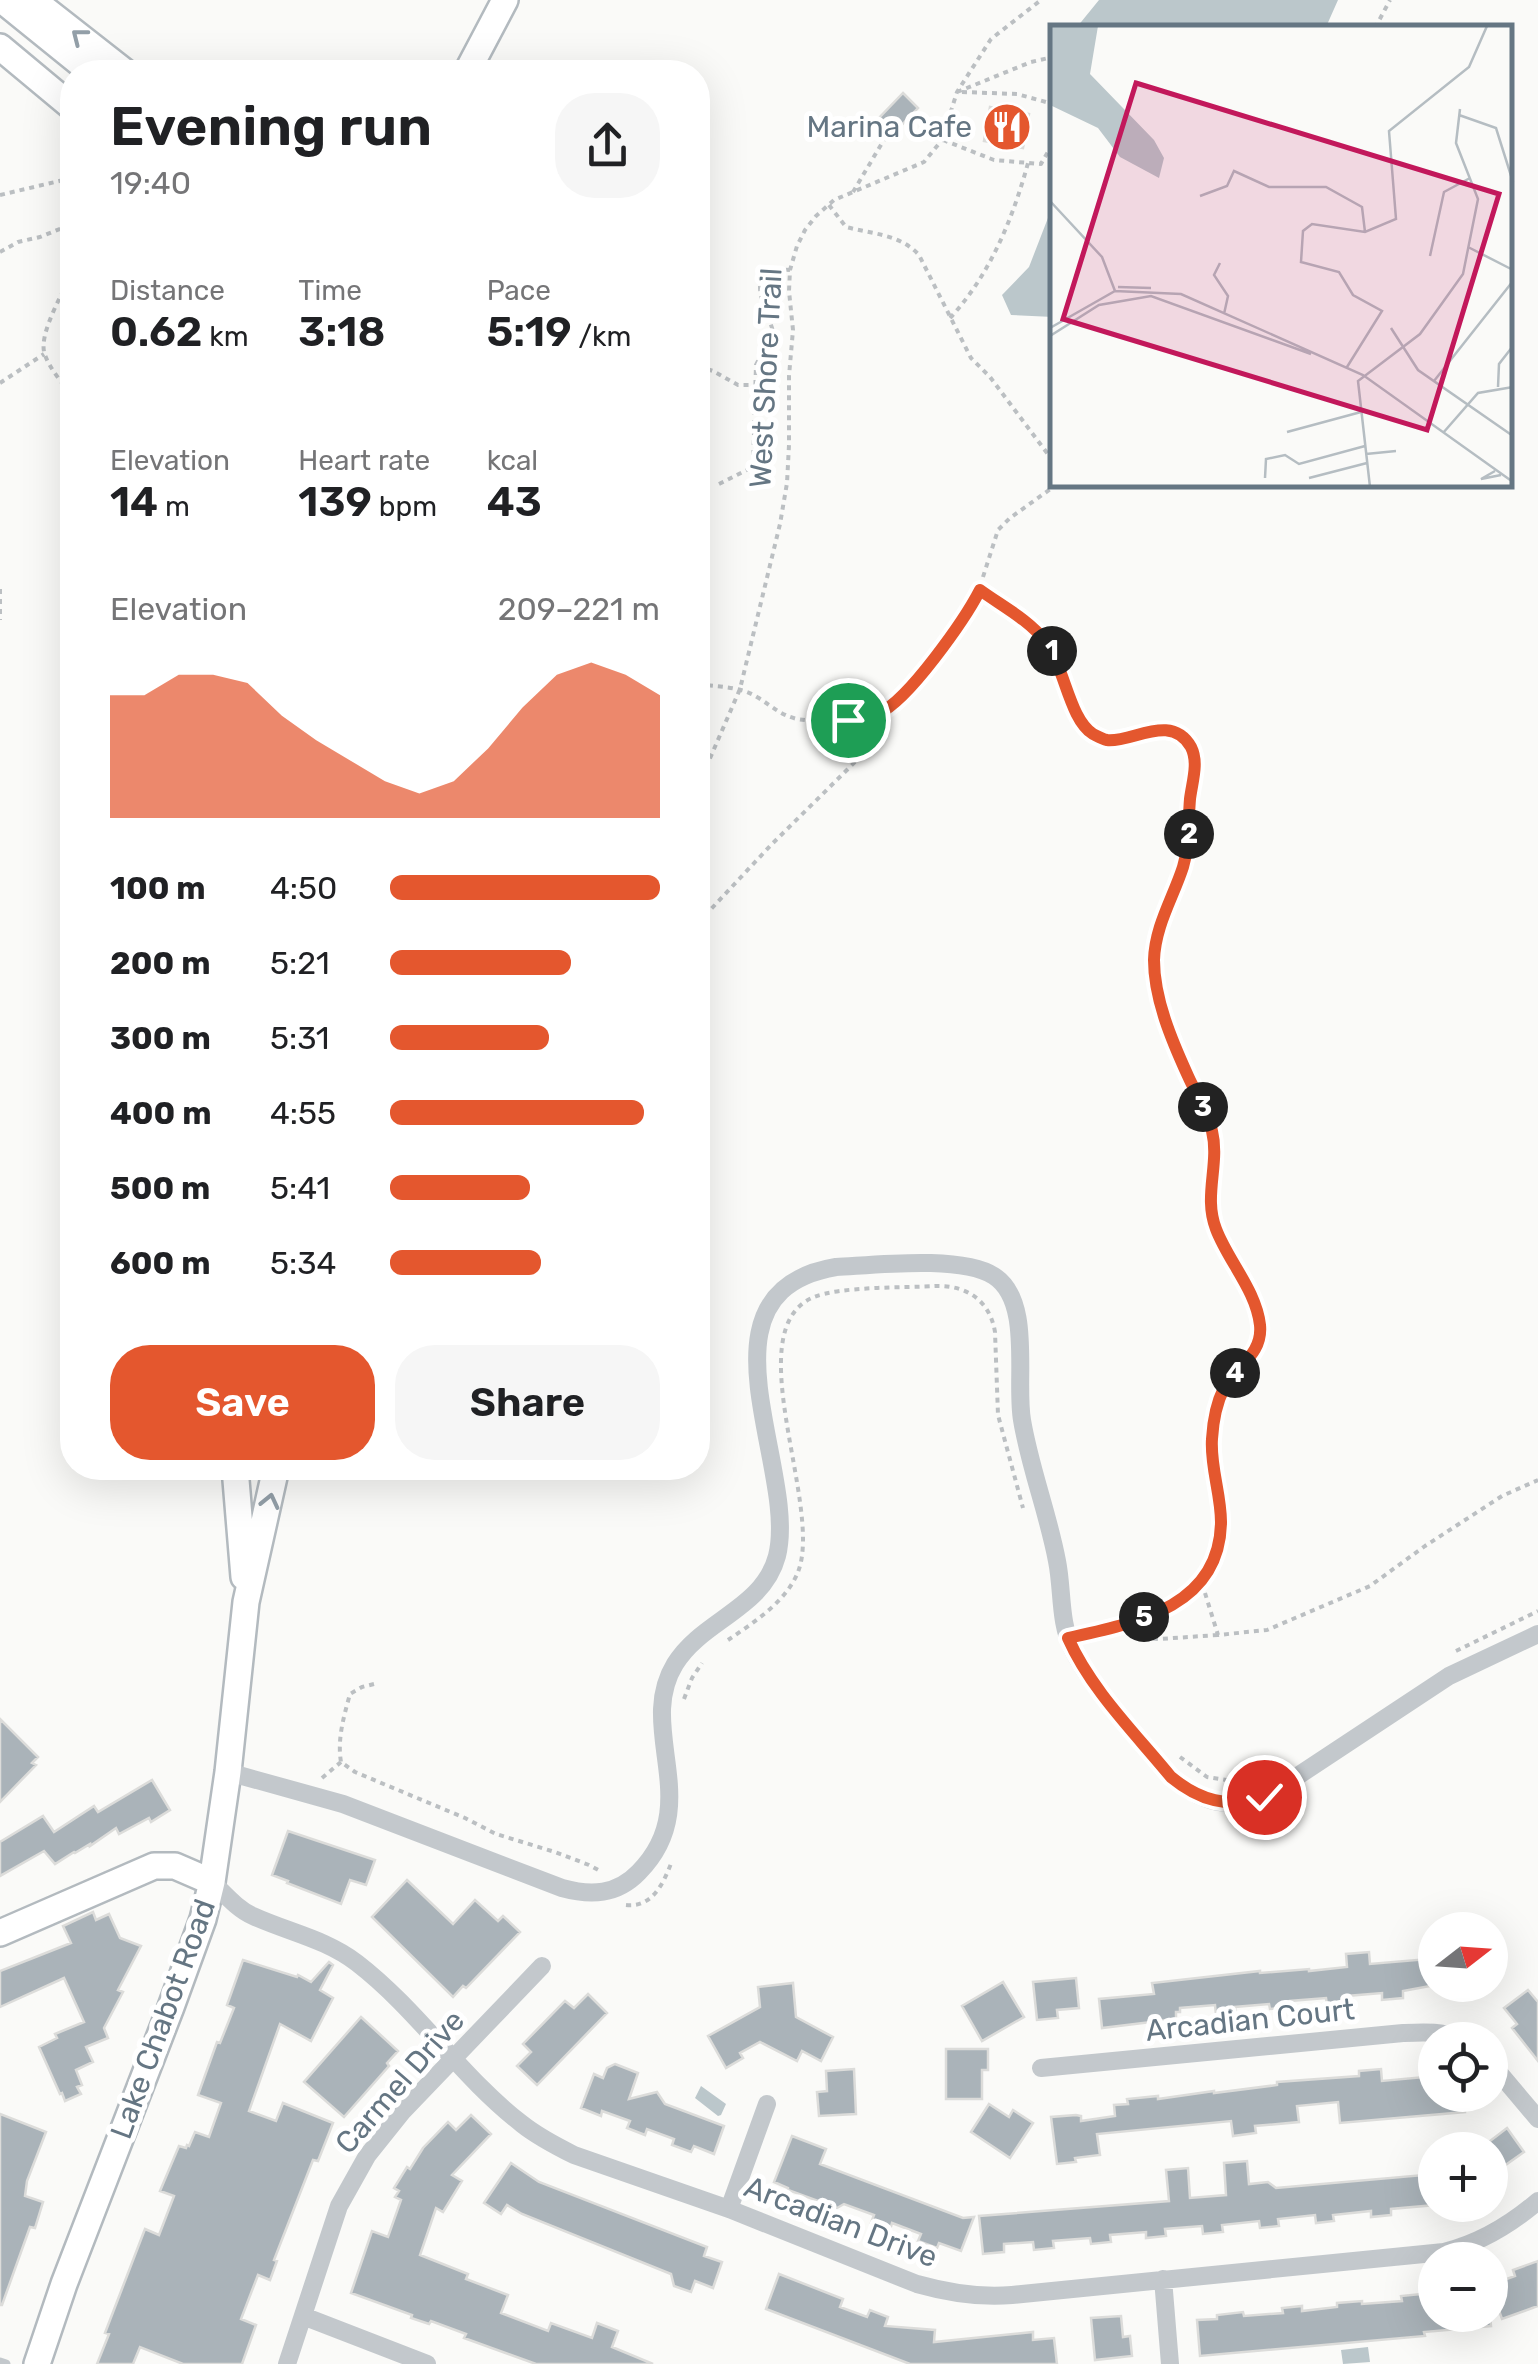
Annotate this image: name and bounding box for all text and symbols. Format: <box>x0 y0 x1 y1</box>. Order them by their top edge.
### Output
inset map <box>1050 25 1513 488</box>
one-way arrow <box>72 30 90 48</box>
button: share <box>555 93 660 198</box>
text: Evening run <box>110 94 432 159</box>
restaurant icon: Marina Cafe <box>981 101 1033 153</box>
place label: Marina Cafe <box>806 109 972 145</box>
text: 19:40 <box>110 164 191 202</box>
street label: West Shore Trail <box>742 267 790 489</box>
text: Distance <box>110 274 225 307</box>
text: Time <box>298 274 362 307</box>
text: Pace <box>487 274 551 307</box>
text: 0.62 <box>110 307 202 357</box>
text: 3:18 <box>298 307 385 357</box>
text: 5:19 <box>487 307 572 357</box>
text: km <box>202 320 249 353</box>
text: /km <box>572 320 631 353</box>
text: Elevation <box>110 444 230 477</box>
text: Heart rate <box>298 444 430 477</box>
text: kcal <box>487 444 538 477</box>
text: 14 <box>110 477 158 527</box>
text: 139 <box>298 477 372 527</box>
text: 43 <box>487 477 542 527</box>
text: m <box>158 490 190 523</box>
text: bpm <box>372 490 437 523</box>
text: Elevation <box>110 590 247 628</box>
text: 209–221 m <box>498 590 660 628</box>
pin: 1 <box>1027 626 1077 676</box>
text: 1 <box>1045 634 1059 667</box>
pin <box>806 678 891 763</box>
icon: arrive <box>821 693 876 748</box>
pin: 2 <box>1164 809 1214 859</box>
text: 2 <box>1180 817 1198 850</box>
text: 100 m <box>110 869 206 907</box>
text: 4:50 <box>270 869 337 907</box>
text: 200 m <box>110 944 210 982</box>
text: 5:21 <box>270 944 330 982</box>
text: 300 m <box>110 1019 211 1057</box>
text: 5:31 <box>270 1019 330 1057</box>
pin: 3 <box>1178 1082 1228 1132</box>
text: 3 <box>1194 1090 1212 1123</box>
text: 400 m <box>110 1094 212 1132</box>
text: 4:55 <box>270 1094 336 1132</box>
text: 500 m <box>110 1169 210 1207</box>
text: 5:41 <box>270 1169 330 1207</box>
text: 600 m <box>110 1244 210 1282</box>
text: 5:34 <box>270 1244 336 1282</box>
button: Save <box>110 1345 375 1460</box>
button: Share <box>395 1345 660 1460</box>
pin: 4 <box>1210 1348 1260 1398</box>
text: 4 <box>1225 1356 1245 1389</box>
one-way arrow <box>258 1493 279 1510</box>
pin: 5 <box>1119 1592 1169 1642</box>
text: 5 <box>1135 1600 1153 1633</box>
pin <box>1222 1755 1307 1840</box>
icon: check <box>1237 1770 1292 1825</box>
street label: Lake Chabot Road <box>103 1894 223 2144</box>
north arrow <box>1418 1912 1508 2002</box>
map controls <box>1418 1912 1508 2332</box>
street label: Arcadian Court <box>1144 1991 1357 2049</box>
street label: Carmel Drive <box>328 2003 472 2161</box>
button: locate <box>1418 2022 1508 2112</box>
button: + <box>1418 2132 1508 2222</box>
street label: Arcadian Drive <box>739 2169 943 2275</box>
button: − <box>1418 2242 1508 2332</box>

